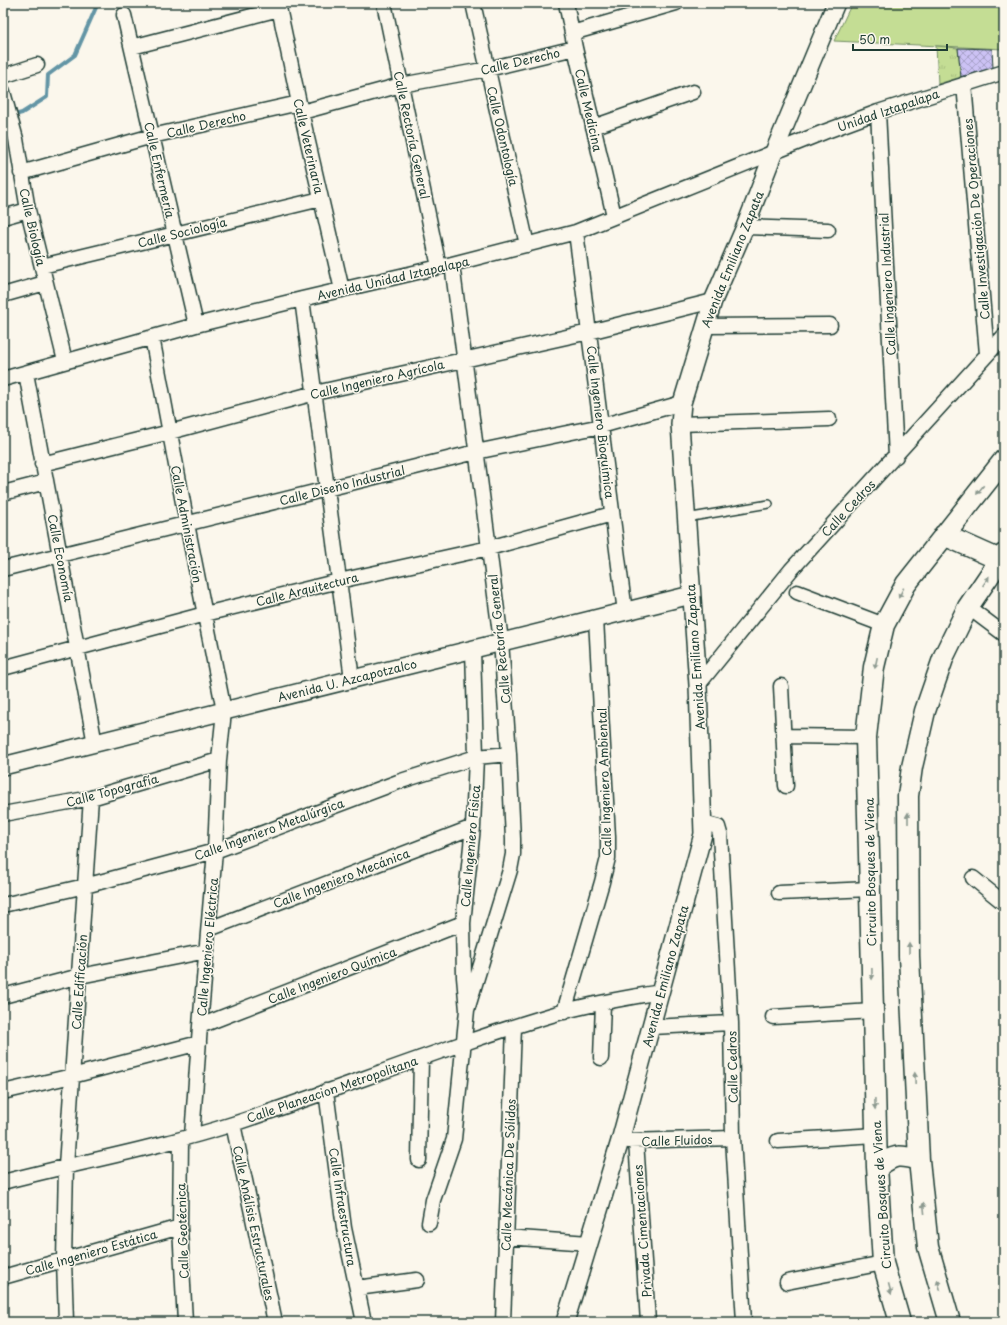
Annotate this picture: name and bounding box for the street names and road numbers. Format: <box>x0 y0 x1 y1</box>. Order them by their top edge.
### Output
street label: Calle Derecho <box>478 43 562 79</box>
street label: Calle Medicina <box>571 67 607 154</box>
street label: Calle Rectoría General <box>390 69 434 201</box>
street label: Calle Odontología <box>483 84 523 188</box>
street label: Unidad Iztapalapa <box>835 84 942 136</box>
street label: Calle Veterinaria <box>289 97 329 196</box>
street label: Calle Derecho <box>164 106 248 142</box>
street label: Calle Investigación De Operaciones <box>958 117 994 320</box>
street label: Calle Enfermería <box>140 120 180 220</box>
street label: Calle Biología <box>15 186 51 268</box>
street label: Avenida Emiliano Zapata <box>696 188 768 330</box>
street label: Calle Sociología <box>136 212 229 252</box>
street label: Calle Ingeniero Industrial <box>874 212 900 356</box>
street label: Avenida Unidad Iztapalapa <box>315 252 471 304</box>
street label: Calle Ingeniero Bioquímica <box>583 344 619 500</box>
street label: Calle Ingeniero Agrícola <box>308 355 446 403</box>
street label: Calle Diseño Industrial <box>277 461 407 509</box>
street label: Calle Administración <box>167 464 207 584</box>
street label: Calle Cedros <box>817 475 880 541</box>
street label: Calle Economía <box>44 513 78 604</box>
street label: Calle Arquitectura <box>254 567 361 610</box>
street label: Calle Rectoría General <box>483 573 515 705</box>
street label: Avenida Emiliano Zapata <box>681 583 709 730</box>
street label: Avenida U. Azcapotzalco <box>276 654 419 706</box>
street label: Calle Ingeniero Ambiental <box>592 708 616 856</box>
street label: Calle Topografía <box>64 769 160 811</box>
street label: Calle Ingeniero Física <box>456 784 484 908</box>
street label: Calle Ingeniero Metalúrgica <box>192 793 347 865</box>
street label: Circuito Bosques de Viena <box>860 797 880 946</box>
street label: Calle Ingeniero Mecánica <box>270 843 413 912</box>
street label: Calle Ingeniero Eléctrica <box>192 876 222 1017</box>
street label: Avenida Emiliano Zapata <box>637 903 693 1049</box>
street label: Calle Edificación <box>67 934 91 1030</box>
street label: Calle Ingeniero Química <box>265 942 399 1008</box>
street label: Calle Cedros <box>722 1030 742 1103</box>
street label: Calle Planeacion Metropolitana <box>244 1051 420 1127</box>
street label: Calle Mecánica De Sólidos <box>496 1098 520 1251</box>
street label: Circuito Bosques de Viena <box>867 1120 895 1270</box>
street label: Calle Fluidos <box>641 1130 713 1150</box>
street label: Calle Análisis Estructurales <box>229 1144 279 1303</box>
street label: Calle Infraestructura <box>325 1146 361 1268</box>
street label: Privada Cimentaciones <box>628 1164 656 1298</box>
street label: Calle Geotécnica <box>171 1182 193 1279</box>
street label: Calle Ingeniero Estática <box>23 1224 160 1279</box>

